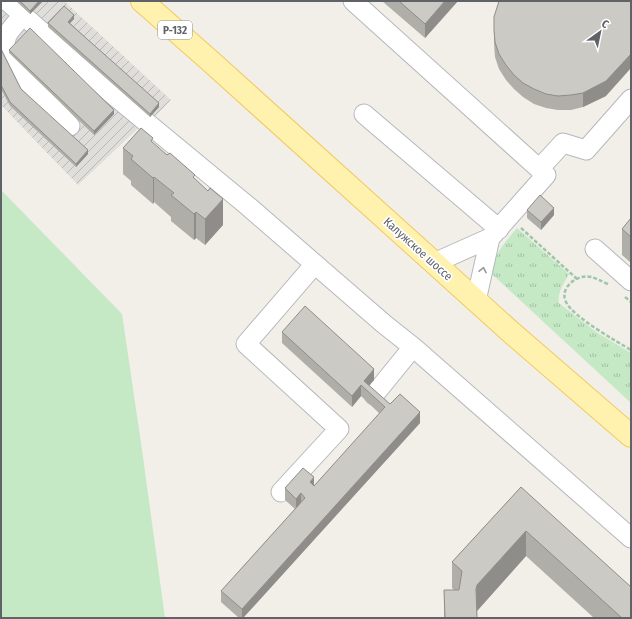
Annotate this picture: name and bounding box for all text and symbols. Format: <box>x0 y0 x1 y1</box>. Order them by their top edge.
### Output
north arrow <box>580 12 620 52</box>
text: С <box>599 17 611 31</box>
road number: Р-132 <box>158 21 192 39</box>
street label: Калужское шоссе <box>381 214 455 284</box>
one-way arrow <box>479 266 487 273</box>

